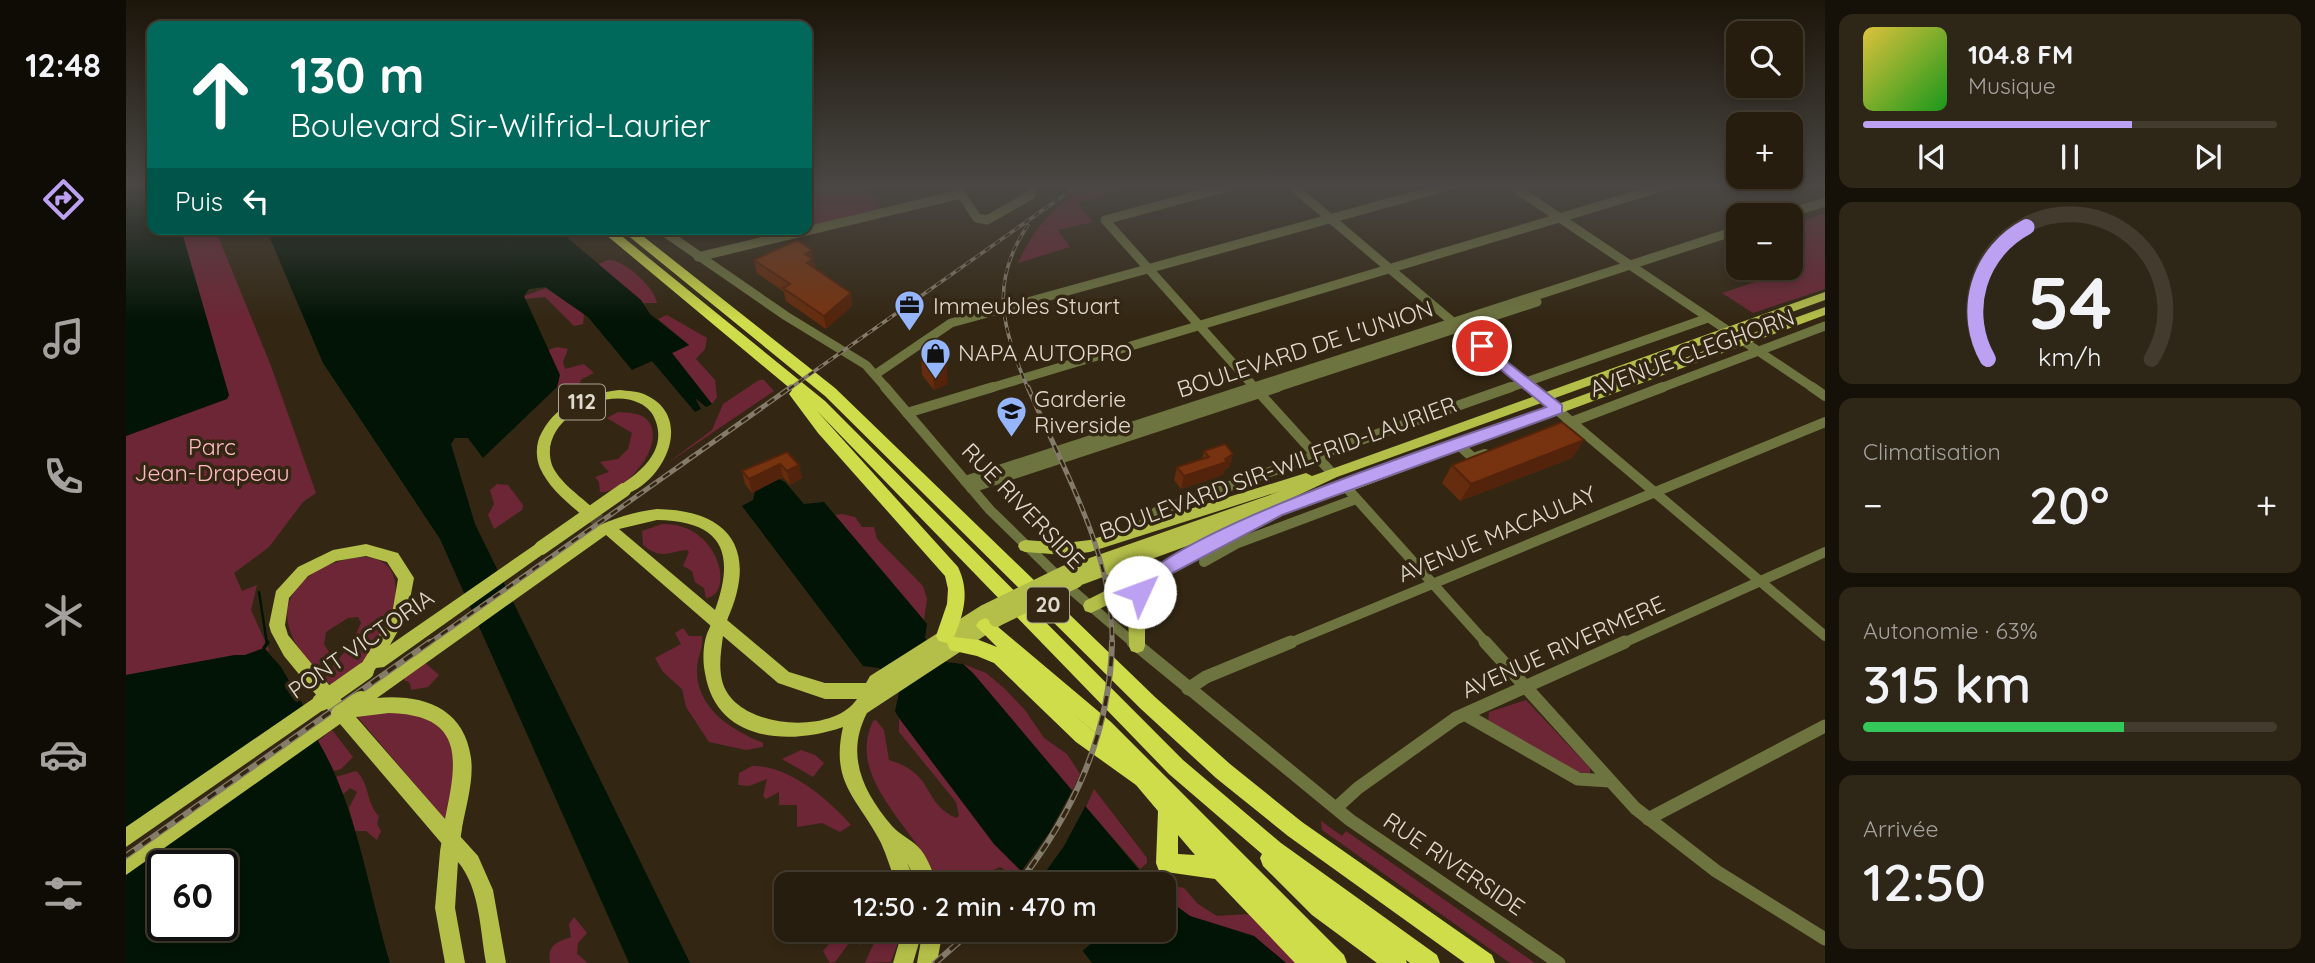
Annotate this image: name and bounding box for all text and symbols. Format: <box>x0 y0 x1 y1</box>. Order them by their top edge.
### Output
map controls <box>1726 21 1803 280</box>
button: search <box>1726 21 1803 98</box>
text: 104.8 FM <box>1968 38 2073 71</box>
text: 130 m <box>290 44 424 105</box>
text: 12:48 <box>25 45 101 85</box>
icon: ahead <box>175 49 266 140</box>
text: Musique <box>1968 71 2056 100</box>
text: Boulevard Sir-Wilfrid-Laurier <box>290 105 710 145</box>
button: + <box>1726 112 1803 189</box>
icon: previous <box>1913 138 1951 176</box>
icon: pause <box>2051 138 2089 176</box>
icon: next <box>2189 138 2227 176</box>
icon: directions <box>39 175 88 224</box>
icon: left <box>237 182 275 220</box>
text: Puis <box>175 185 223 218</box>
button: − <box>1726 203 1803 280</box>
text: 54 <box>2028 257 2112 348</box>
office icon: Immeubles Stuart <box>893 289 927 333</box>
place label: Immeubles Stuart <box>933 291 1120 320</box>
street label: BOULEVARD DE L'UNION <box>1173 293 1437 404</box>
street label: AVENUE CLEGHORN <box>1585 302 1798 403</box>
icon: music <box>39 314 88 363</box>
pin <box>1452 316 1512 376</box>
icon: arrive <box>1463 327 1501 365</box>
shop icon: NAPA AUTOPRO <box>918 336 952 380</box>
place label: NAPA AUTOPRO <box>958 338 1132 367</box>
text: km/h <box>2038 341 2102 372</box>
road number: 112 <box>559 384 605 420</box>
place label: Garderie Riverside <box>1034 384 1131 439</box>
street label: BOULEVARD SIR-WILFRID-LAURIER <box>1095 389 1460 546</box>
school or university icon: Garderie Riverside <box>994 395 1028 439</box>
park label: Parc Jean-Drapeau <box>134 432 290 487</box>
street label: RUE RIVERSIDE <box>956 437 1091 575</box>
text: Climatisation <box>1863 437 2001 466</box>
icon: phone <box>39 452 88 501</box>
text: 20° <box>2029 472 2109 537</box>
street label: AVENUE MACAULAY <box>1393 479 1600 588</box>
text: − <box>1863 481 1883 529</box>
text: + <box>2256 481 2277 529</box>
position arrow <box>1103 555 1177 629</box>
street label: PONT VICTORIA <box>282 582 439 705</box>
road number: 20 <box>1027 588 1069 622</box>
street label: AVENUE RIVERMERE <box>1457 589 1669 704</box>
icon: climate <box>39 591 88 640</box>
text: Autonomie · 63% <box>1863 616 2038 645</box>
text: 315 km <box>1863 651 2031 716</box>
icon: car <box>39 730 88 779</box>
street label: RUE RIVERSIDE <box>1378 806 1530 922</box>
text: Arrivée <box>1863 814 1939 843</box>
text: 12:50 <box>1863 849 1986 914</box>
speed limit sign: 60 <box>147 850 238 941</box>
icon: filters <box>39 869 88 918</box>
text: 12:50 · 2 min · 470 m <box>853 890 1097 923</box>

